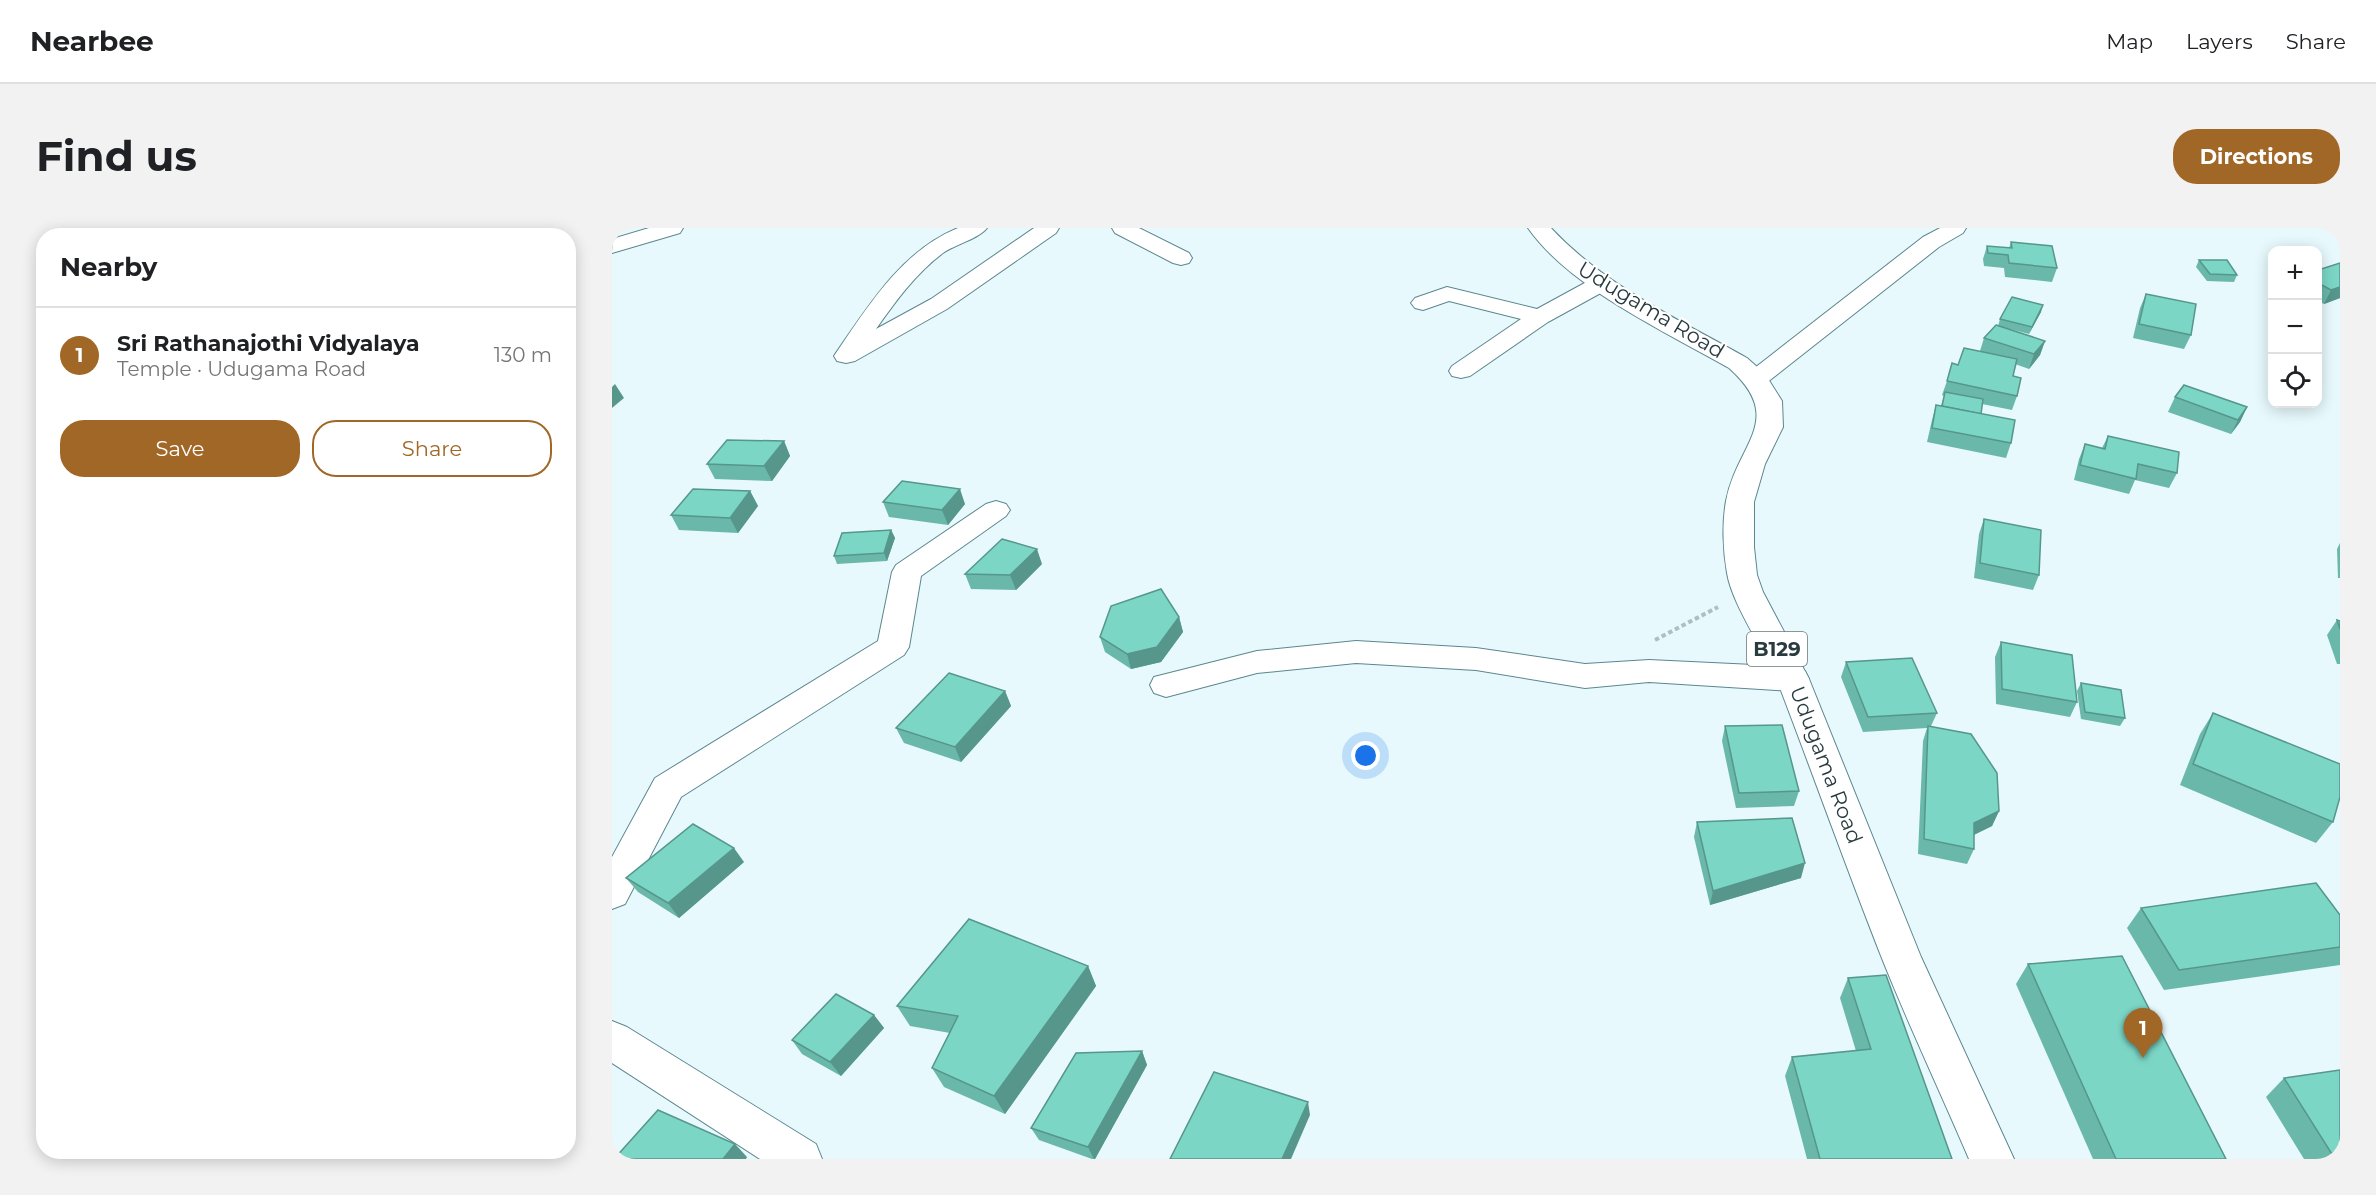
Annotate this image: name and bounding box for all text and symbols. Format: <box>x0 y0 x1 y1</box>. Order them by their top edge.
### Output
text: Nearbee <box>30 24 154 58</box>
text: Map <box>2106 29 2153 54</box>
text: Layers <box>2186 29 2253 54</box>
text: Share <box>2286 29 2346 54</box>
button: Directions <box>2173 129 2340 184</box>
text: Find us <box>36 130 197 182</box>
map controls <box>2268 246 2322 408</box>
button: + <box>2268 246 2322 300</box>
text: Nearby <box>60 251 157 283</box>
street label: Udugama Road <box>1573 256 1729 363</box>
button: − <box>2268 300 2322 354</box>
text: Sri Rathanajothi Vidyalaya <box>117 330 419 357</box>
text: 1 <box>76 343 83 367</box>
text: 130 m <box>494 343 552 367</box>
button: locate <box>2268 354 2322 408</box>
text: Temple · Udugama Road <box>117 357 366 381</box>
button: Save <box>60 420 300 477</box>
button: Share <box>312 420 552 477</box>
road number: B129 <box>1747 632 1807 666</box>
street label: Udugama Road <box>1785 682 1868 847</box>
your location <box>1351 741 1380 770</box>
pin: 1 <box>2124 1008 2162 1058</box>

